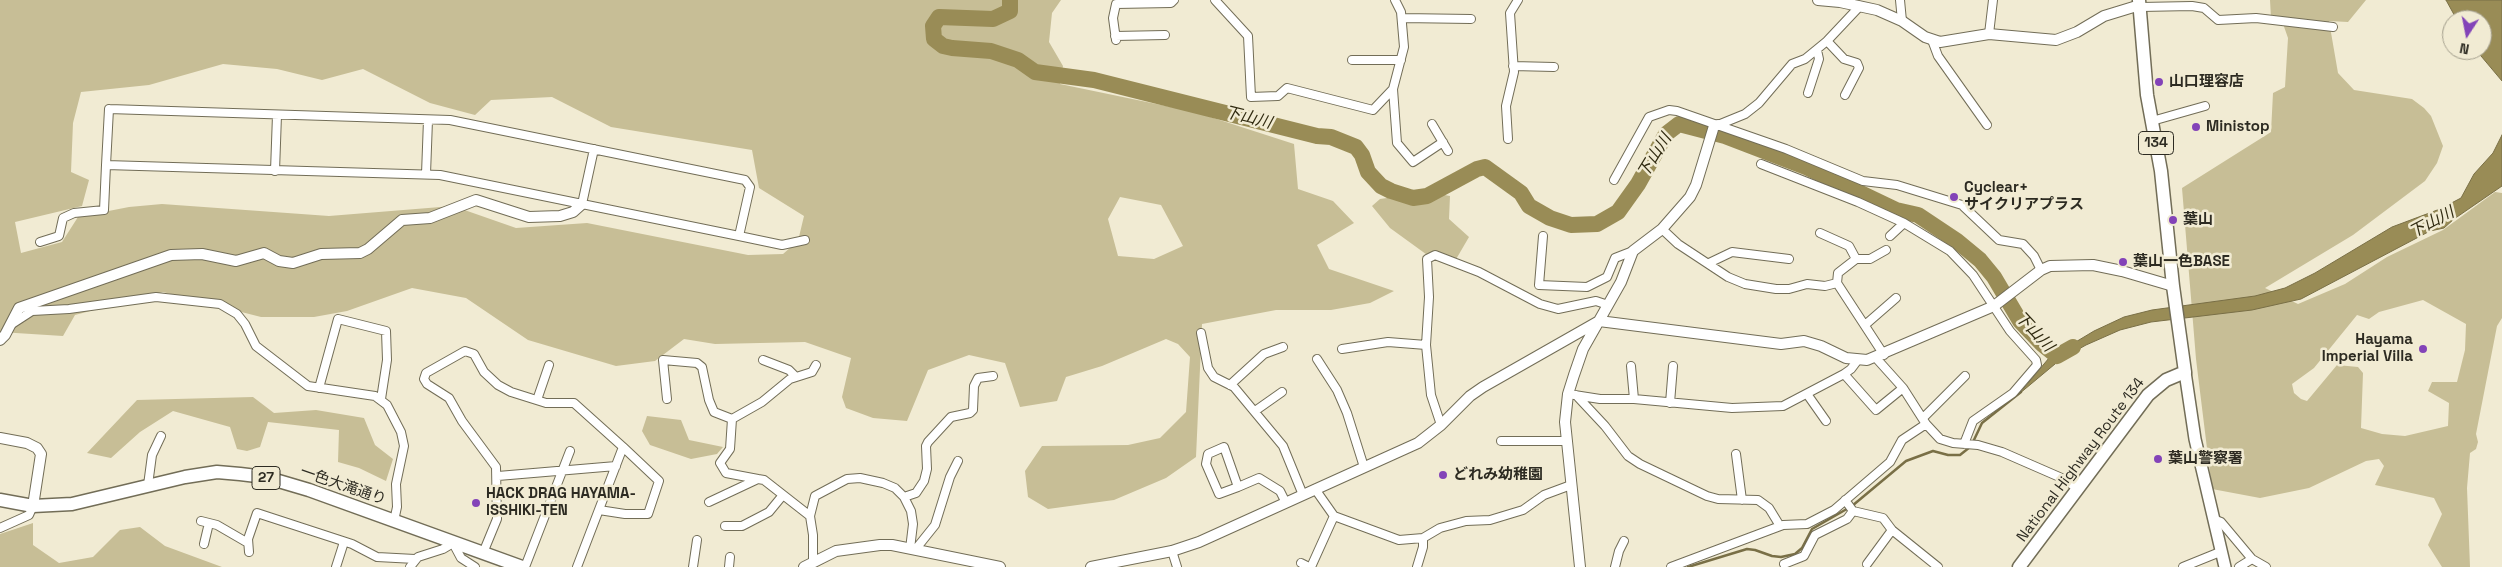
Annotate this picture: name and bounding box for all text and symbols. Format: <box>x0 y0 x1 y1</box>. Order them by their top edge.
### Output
north arrow <box>2442 10 2492 60</box>
text: N <box>2458 39 2471 58</box>
place label: 山口理容店 <box>2169 73 2244 91</box>
marker: 山口理容店 <box>2153 76 2165 88</box>
water label: 下山川 <box>1222 103 1274 133</box>
place label: Ministop <box>2206 118 2269 136</box>
marker: Ministop <box>2190 121 2202 133</box>
water label: 下山川 <box>1634 131 1676 181</box>
road number: 134 <box>2138 132 2174 154</box>
place label: Cyclear+ サイクリアプラス <box>1964 179 2084 214</box>
marker: Cyclear+ サイクリアプラス <box>1948 191 1960 203</box>
water label: 下山川 <box>2406 203 2458 243</box>
place label: 葉山 <box>2183 211 2213 229</box>
marker: 葉山 <box>2167 214 2179 226</box>
place label: 葉山一色BASE <box>2133 253 2230 271</box>
marker: 葉山一色BASE <box>2117 256 2129 268</box>
water label: 下山川 <box>2011 308 2057 356</box>
place label: Hayama Imperial Villa <box>2322 331 2413 366</box>
marker: Hayama Imperial Villa <box>2417 343 2429 355</box>
street label: National Highway Route 134 <box>2013 374 2149 546</box>
place label: 葉山警察署 <box>2168 450 2243 468</box>
marker: 葉山警察署 <box>2152 453 2164 465</box>
street label: 一色大滝通り <box>298 463 388 509</box>
road number: 27 <box>252 466 280 489</box>
place label: どれみ幼稚園 <box>1453 466 1543 484</box>
marker: どれみ幼稚園 <box>1437 469 1449 481</box>
place label: HACK DRAG HAYAMA- ISSHIKI-TEN <box>486 485 636 520</box>
marker: HACK DRAG HAYAMA- ISSHIKI-TEN <box>470 497 482 509</box>

